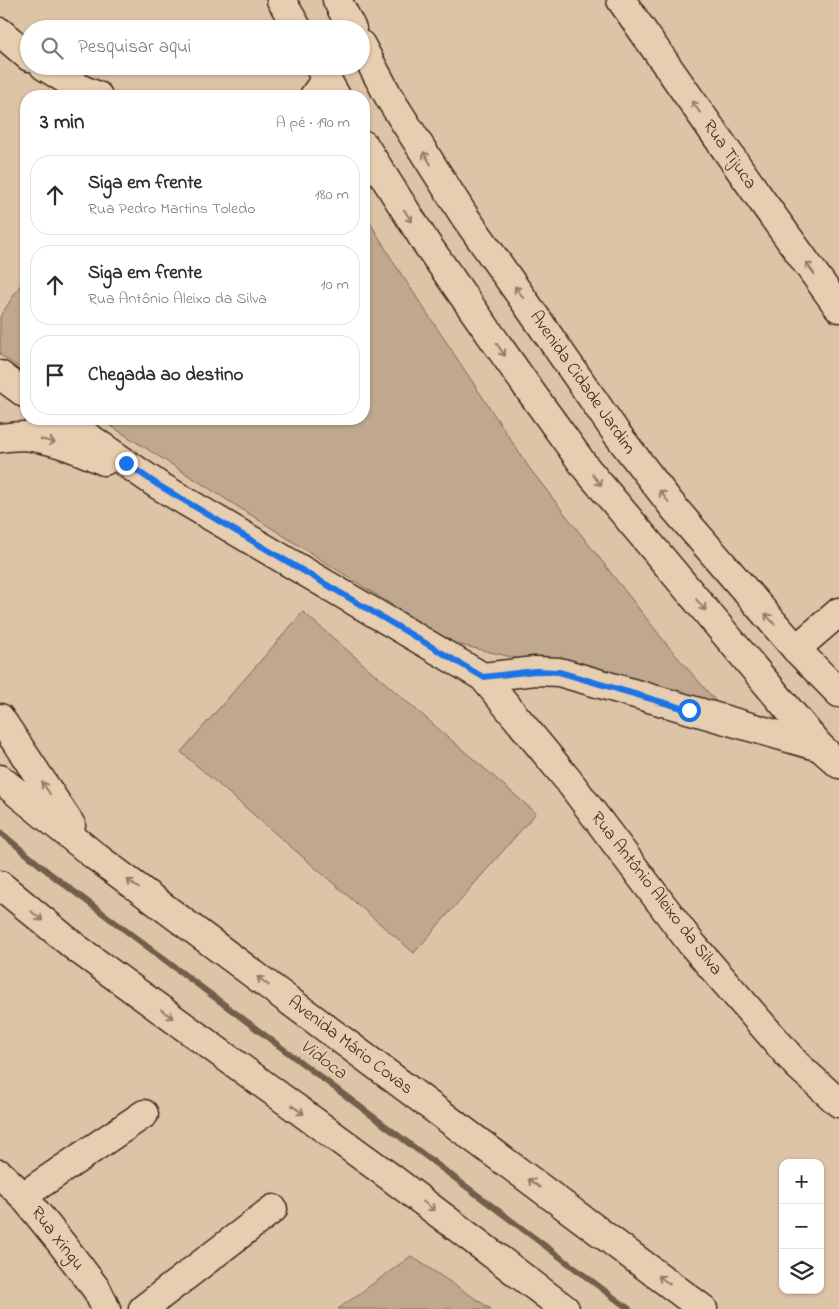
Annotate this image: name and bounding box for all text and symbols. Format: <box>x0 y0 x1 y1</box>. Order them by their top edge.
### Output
search box <box>20 20 370 75</box>
icon: search <box>38 34 66 62</box>
text: Pesquisar aqui <box>78 34 191 61</box>
one-way arrow <box>691 100 701 114</box>
text: 3 min <box>40 108 84 138</box>
text: A pé · 190 m <box>276 111 350 135</box>
street label: Rua Tijuca <box>696 115 762 195</box>
one-way arrow <box>422 152 432 166</box>
text: Siga em frente <box>88 170 202 197</box>
icon: ahead <box>41 181 69 209</box>
text: 180 m <box>315 183 349 207</box>
text: Rua Pedro Martins Toledo <box>88 197 255 221</box>
one-way arrow <box>403 209 414 223</box>
text: Siga em frente <box>88 260 202 287</box>
one-way arrow <box>805 262 816 275</box>
icon: ahead <box>41 271 69 299</box>
text: 10 m <box>321 273 349 297</box>
one-way arrow <box>514 286 524 300</box>
text: Rua Antônio Aleixo da Silva <box>88 287 267 311</box>
street label: Avenida Cidade Jardim <box>523 306 641 460</box>
one-way arrow <box>496 343 506 357</box>
icon: arrive <box>41 361 69 389</box>
text: Chegada ao destino <box>88 362 243 389</box>
one-way arrow <box>40 437 56 447</box>
route end <box>115 452 138 475</box>
one-way arrow <box>592 474 603 487</box>
one-way arrow <box>659 489 669 503</box>
one-way arrow <box>696 598 707 611</box>
one-way arrow <box>764 613 775 626</box>
route start <box>678 699 701 722</box>
one-way arrow <box>40 782 50 796</box>
street label: Rua Antônio Aleixo da Silva <box>584 807 728 981</box>
one-way arrow <box>126 879 140 889</box>
one-way arrow <box>31 911 44 922</box>
one-way arrow <box>256 976 270 986</box>
street label: Avenida Mário Covas <box>282 990 418 1102</box>
one-way arrow <box>160 1009 173 1020</box>
water label: Vidoca <box>294 1033 353 1087</box>
one-way arrow <box>291 1105 305 1115</box>
map controls <box>779 1159 824 1294</box>
button: + <box>779 1159 824 1204</box>
one-way arrow <box>527 1178 541 1188</box>
street label: Rua Xingu <box>23 1201 90 1277</box>
one-way arrow <box>422 1201 435 1212</box>
button: − <box>779 1204 824 1249</box>
button: layers <box>779 1249 824 1294</box>
one-way arrow <box>657 1275 671 1285</box>

